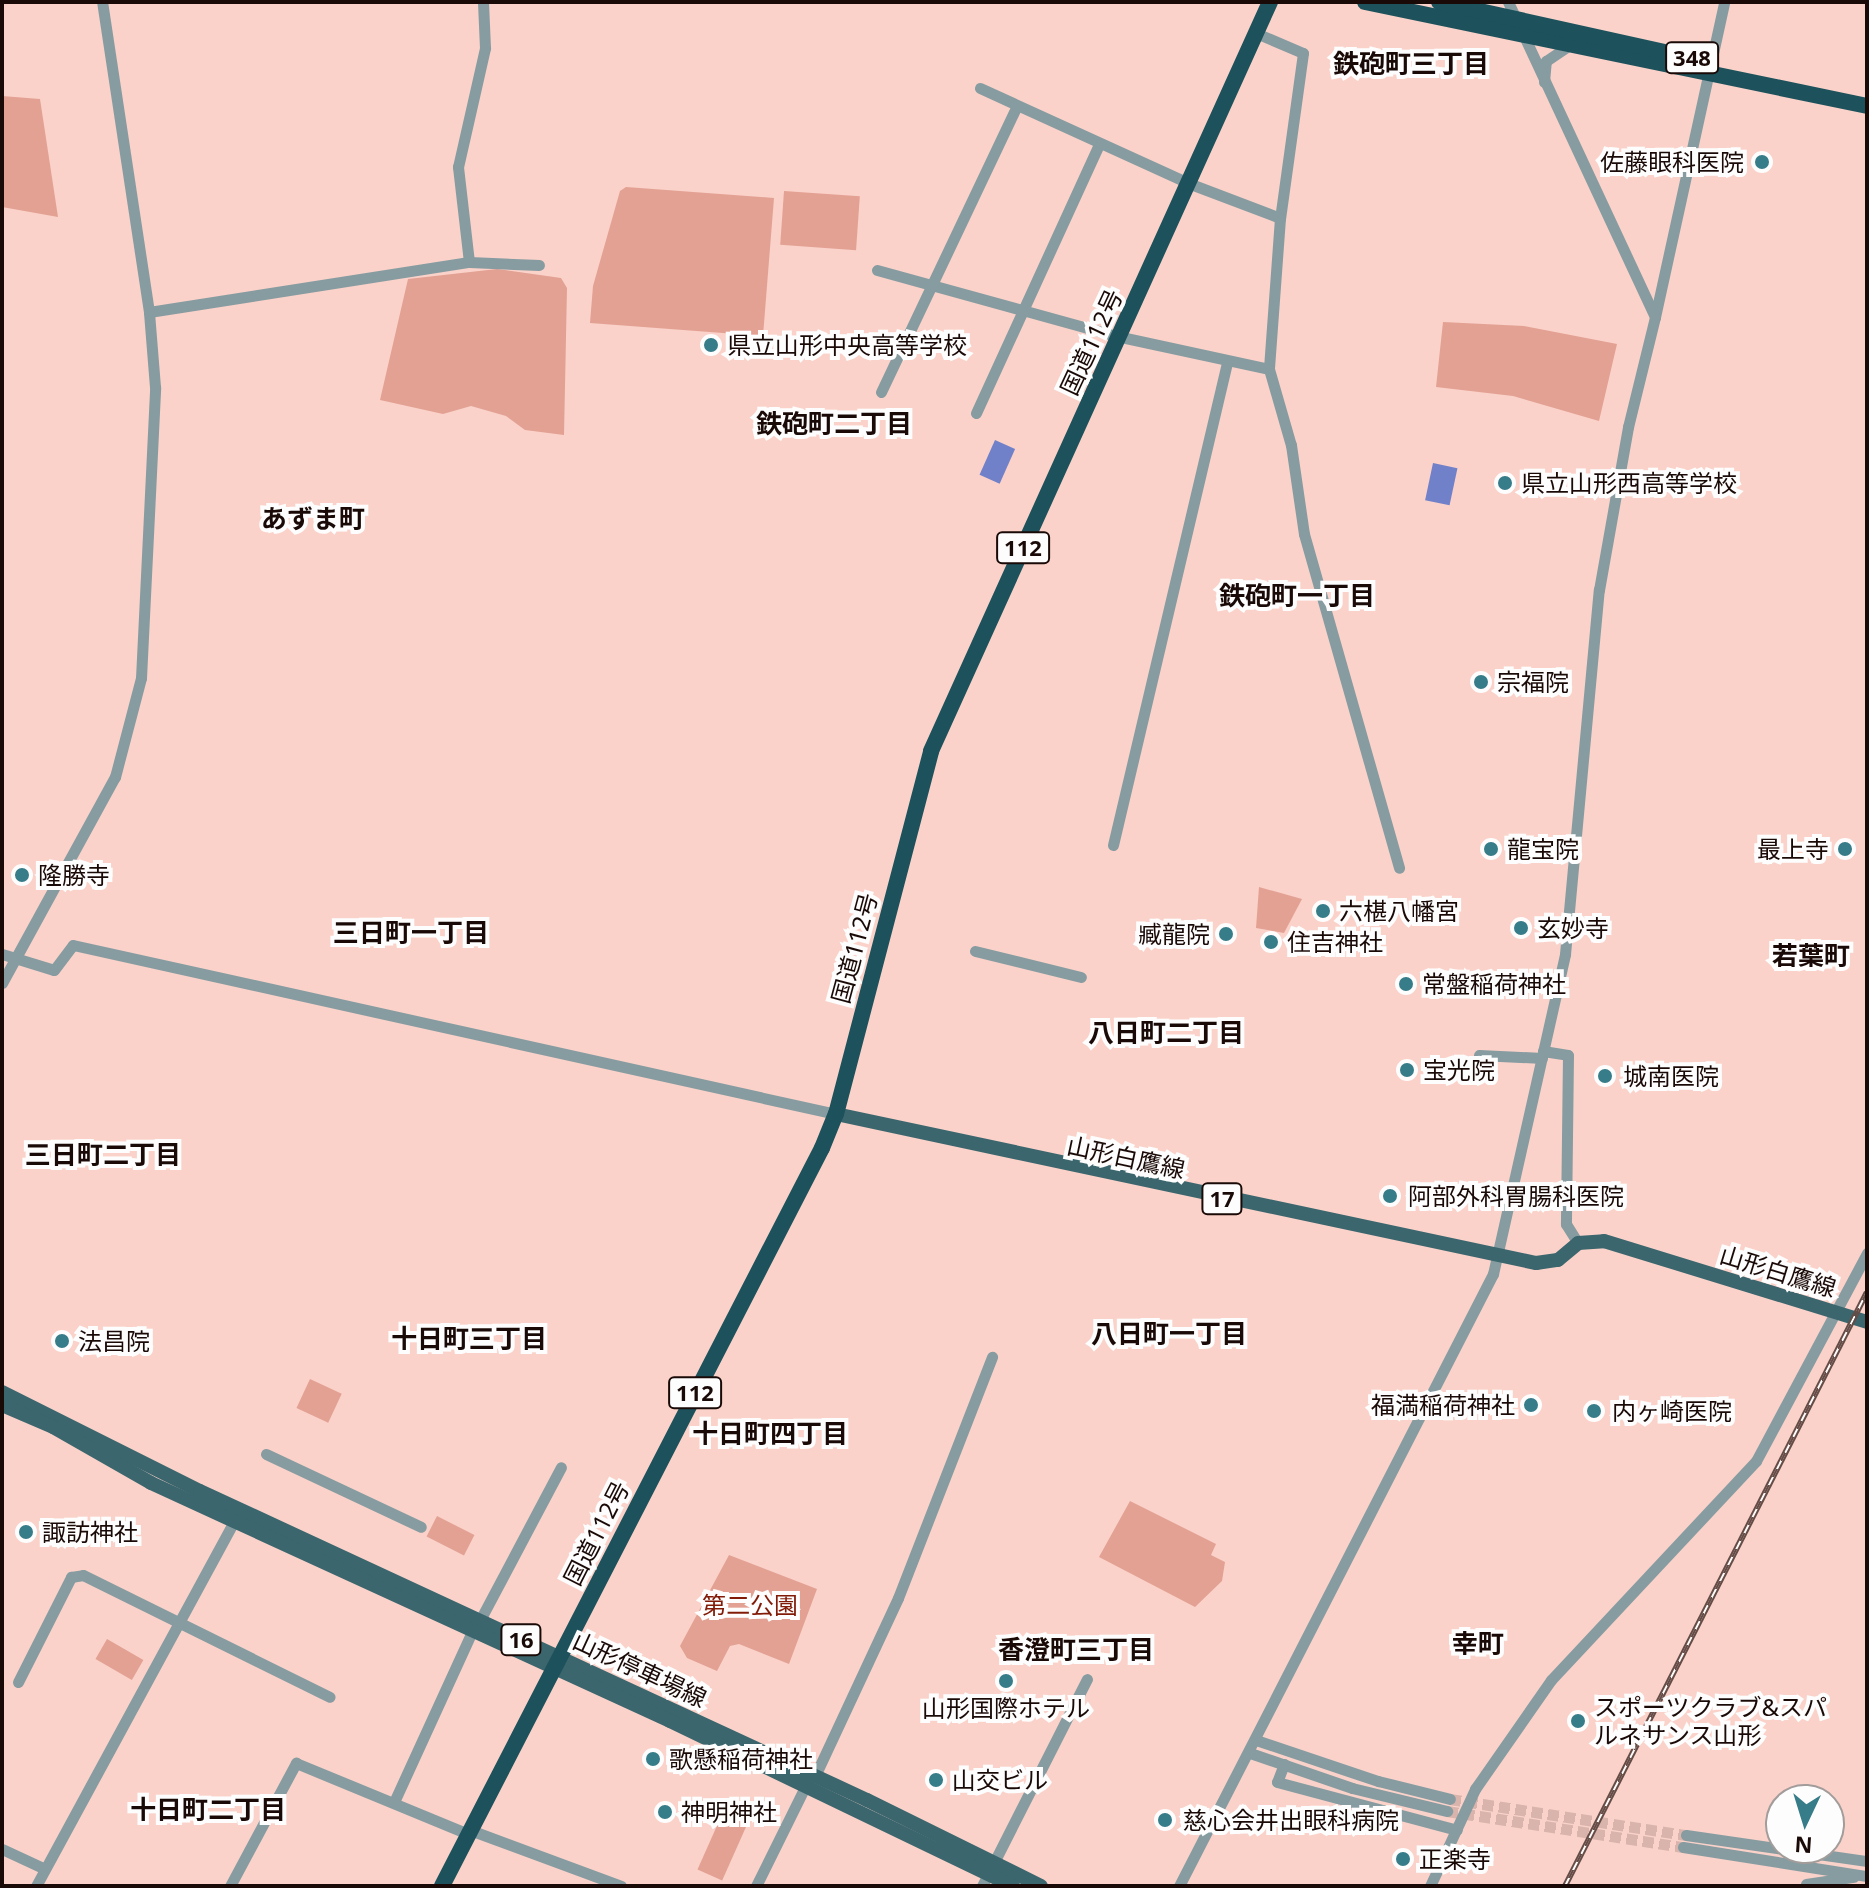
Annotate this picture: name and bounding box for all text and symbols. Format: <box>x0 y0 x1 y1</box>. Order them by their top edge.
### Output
road number: 348 <box>1664 40 1720 76</box>
district label: 鉄砲町三丁目 <box>1333 48 1489 80</box>
place label: 佐藤眼科医院 <box>1600 148 1744 176</box>
marker: 佐藤眼科医院 <box>1751 151 1773 173</box>
street label: 国道112号 <box>1054 285 1128 399</box>
place label: 県立山形中央高等学校 <box>727 331 967 359</box>
marker: 県立山形中央高等学校 <box>702 336 720 354</box>
district label: 鉄砲町二丁目 <box>756 408 912 440</box>
place label: 県立山形西高等学校 <box>1521 469 1737 497</box>
marker: 県立山形西高等学校 <box>1496 474 1514 492</box>
district label: あずま町 <box>261 503 365 535</box>
road number: 112 <box>995 530 1051 566</box>
district label: 鉄砲町一丁目 <box>1219 580 1375 612</box>
place label: 宗福院 <box>1497 668 1569 696</box>
marker: 宗福院 <box>1472 673 1490 691</box>
place label: 龍宝院 <box>1507 835 1579 863</box>
place label: 最上寺 <box>1757 835 1829 863</box>
marker: 龍宝院 <box>1482 840 1500 858</box>
marker: 最上寺 <box>1836 840 1854 858</box>
place label: 隆勝寺 <box>38 861 110 889</box>
marker: 隆勝寺 <box>13 866 31 884</box>
street label: 国道112号 <box>825 890 883 1006</box>
place label: 六椹八幡宮 <box>1339 897 1459 925</box>
marker: 六椹八幡宮 <box>1314 902 1332 920</box>
place label: 玄妙寺 <box>1537 914 1609 942</box>
district label: 三日町一丁目 <box>333 917 489 949</box>
marker: 玄妙寺 <box>1512 919 1530 937</box>
place label: 臧龍院 <box>1138 920 1210 948</box>
marker: 臧龍院 <box>1217 925 1235 943</box>
place label: 住吉神社 <box>1287 928 1383 956</box>
marker: 住吉神社 <box>1262 933 1280 951</box>
district label: 若葉町 <box>1772 940 1850 972</box>
place label: 常盤稲荷神社 <box>1422 970 1566 998</box>
marker: 常盤稲荷神社 <box>1397 975 1415 993</box>
district label: 八日町二丁目 <box>1088 1017 1244 1049</box>
place label: 宝光院 <box>1423 1056 1495 1084</box>
marker: 宝光院 <box>1398 1061 1416 1079</box>
place label: 城南医院 <box>1623 1062 1719 1090</box>
marker: 城南医院 <box>1594 1065 1616 1087</box>
street label: 山形白鷹線 <box>1064 1130 1188 1184</box>
district label: 三日町二丁目 <box>25 1139 181 1171</box>
road number: 17 <box>1200 1181 1244 1217</box>
place label: 阿部外科胃腸科医院 <box>1408 1182 1624 1210</box>
marker: 阿部外科胃腸科医院 <box>1379 1185 1401 1207</box>
street label: 山形白鷹線 <box>1716 1240 1840 1302</box>
district label: 八日町一丁目 <box>1091 1318 1247 1350</box>
district label: 十日町三丁目 <box>391 1323 547 1355</box>
place label: 法昌院 <box>78 1327 150 1355</box>
marker: 法昌院 <box>53 1332 71 1350</box>
road number: 112 <box>667 1375 723 1411</box>
place label: 福満稲荷神社 <box>1371 1391 1515 1419</box>
marker: 福満稲荷神社 <box>1522 1396 1540 1414</box>
place label: 内ヶ崎医院 <box>1612 1397 1732 1425</box>
marker: 内ヶ崎医院 <box>1583 1400 1605 1422</box>
district label: 十日町四丁目 <box>692 1418 848 1450</box>
street label: 国道112号 <box>557 1476 635 1590</box>
place label: 諏訪神社 <box>42 1518 138 1546</box>
marker: 諏訪神社 <box>17 1523 35 1541</box>
park label: 第二公園 <box>702 1591 798 1619</box>
road number: 16 <box>499 1622 543 1658</box>
street label: 山形停車場線 <box>569 1626 711 1712</box>
district label: 幸町 <box>1452 1628 1504 1660</box>
district label: 香澄町三丁目 <box>998 1634 1154 1666</box>
marker: 山形国際ホテル <box>997 1672 1015 1690</box>
place label: スポーツクラブ&スパ ルネサンス山形 <box>1594 1693 1828 1749</box>
place label: 山形国際ホテル <box>922 1694 1090 1722</box>
marker: スポーツクラブ&スパ ルネサンス山形 <box>1569 1712 1587 1730</box>
place label: 歌懸稲荷神社 <box>669 1745 813 1773</box>
marker: 歌懸稲荷神社 <box>644 1750 662 1768</box>
place label: 山交ビル <box>952 1766 1048 1794</box>
marker: 山交ビル <box>927 1771 945 1789</box>
north arrow <box>1765 1784 1845 1864</box>
district label: 十日町二丁目 <box>130 1794 286 1826</box>
place label: 神明神社 <box>681 1798 777 1826</box>
marker: 神明神社 <box>656 1803 674 1821</box>
place label: 慈心会井出眼科病院 <box>1183 1806 1399 1834</box>
marker: 慈心会井出眼科病院 <box>1154 1809 1176 1831</box>
text: N <box>1794 1830 1813 1862</box>
place label: 正楽寺 <box>1419 1845 1491 1873</box>
marker: 正楽寺 <box>1394 1850 1412 1868</box>

